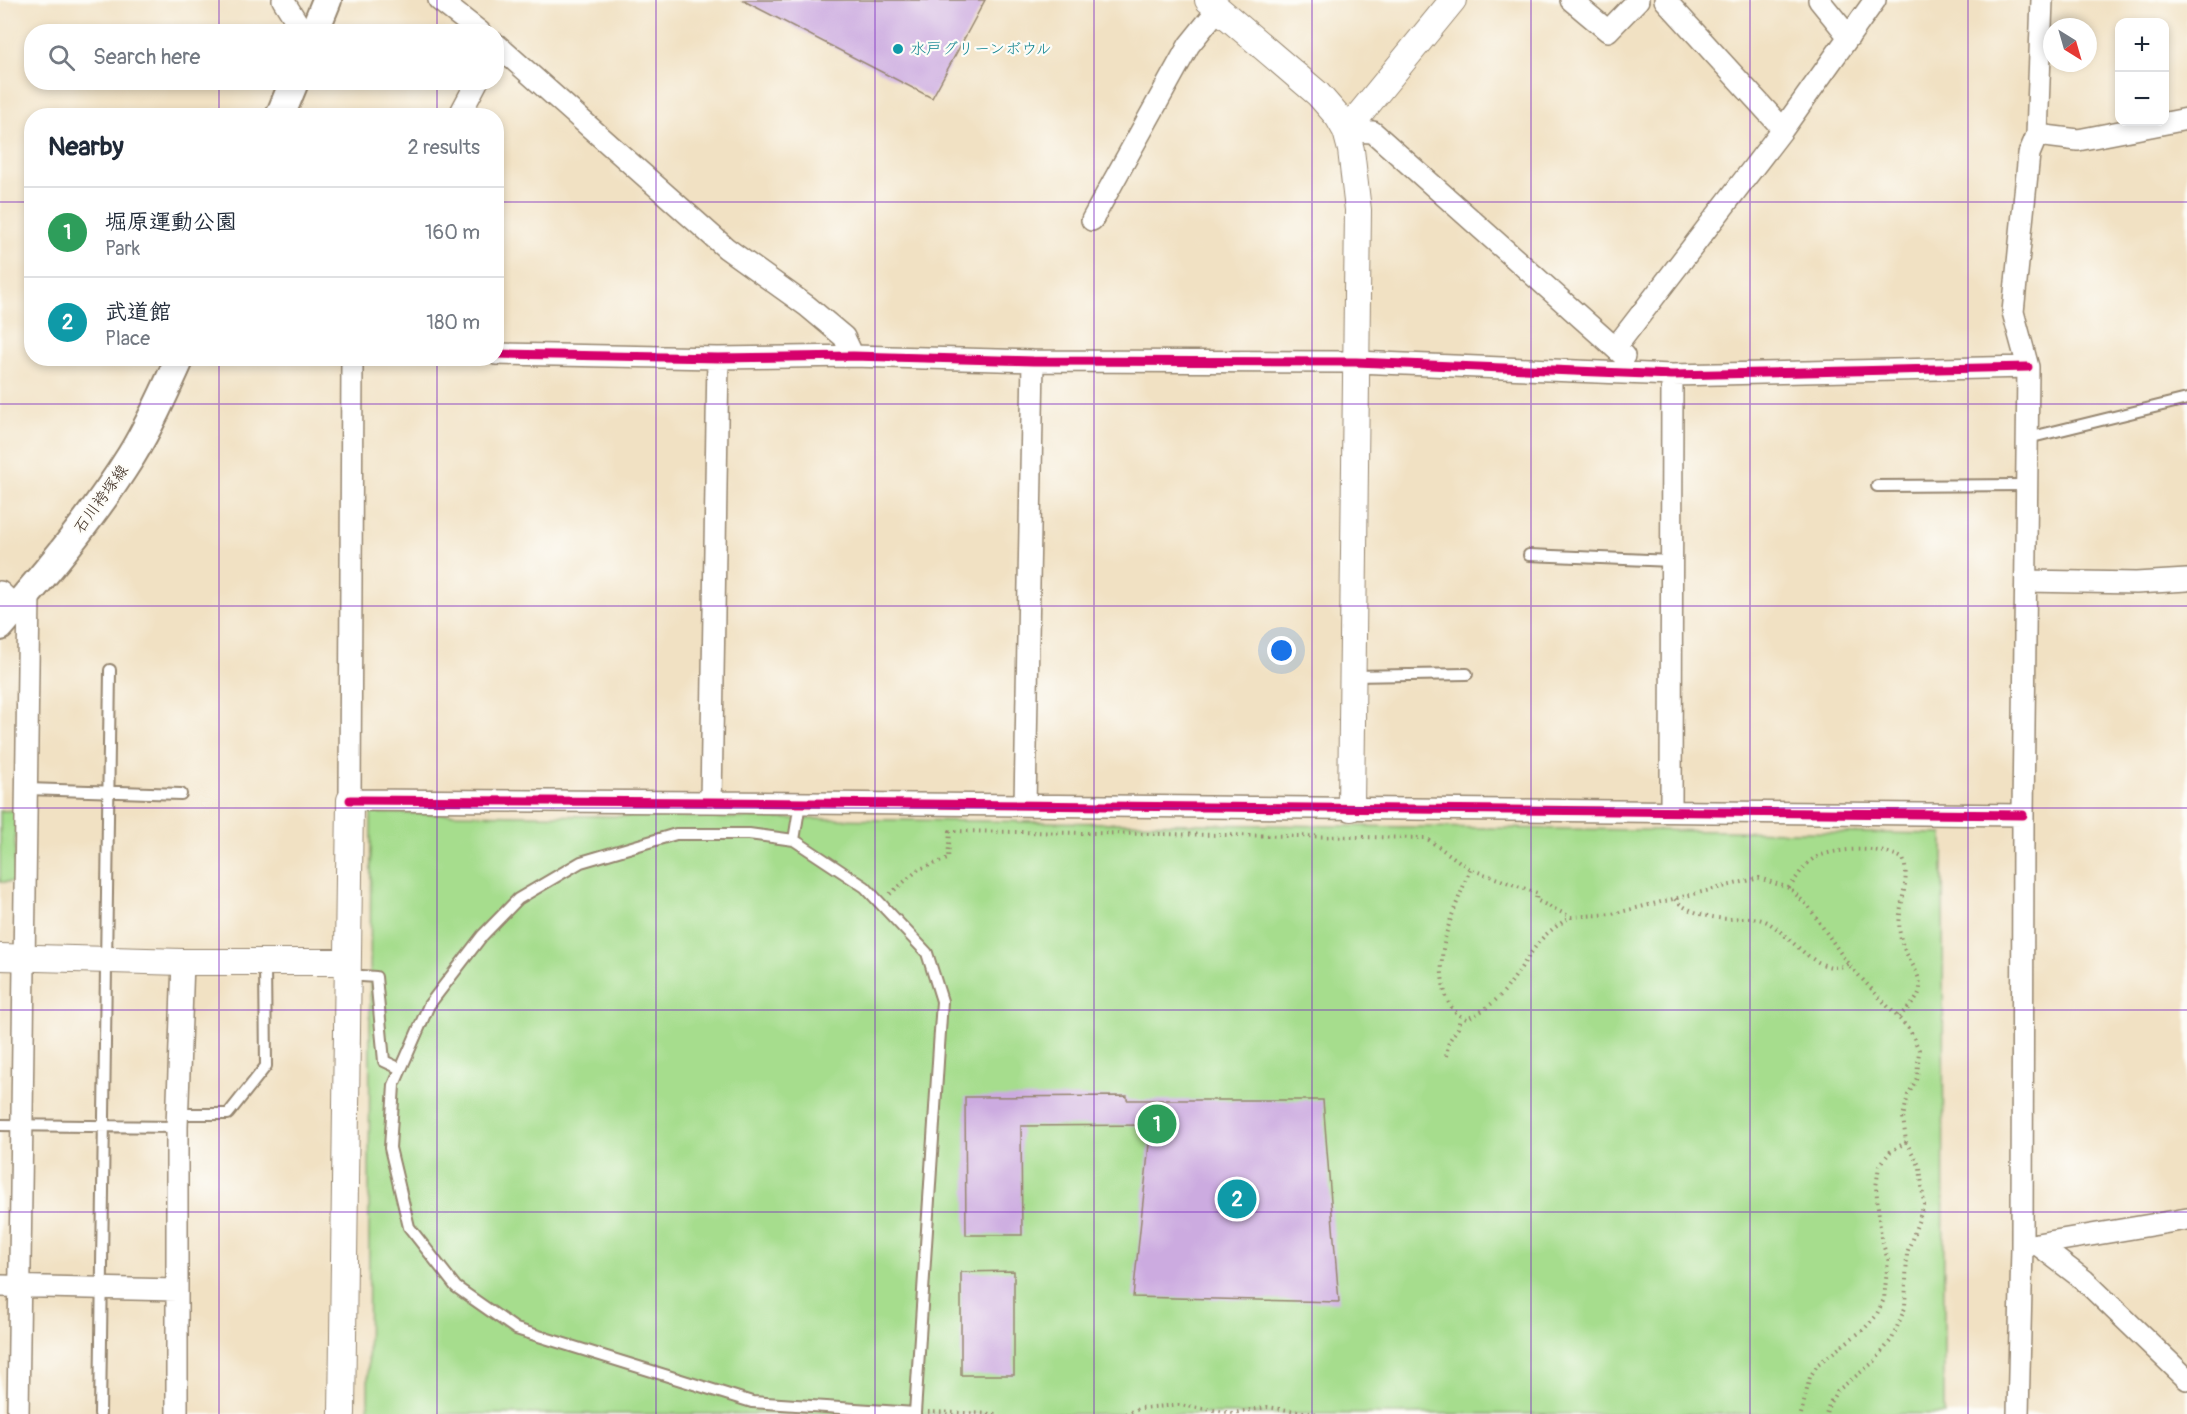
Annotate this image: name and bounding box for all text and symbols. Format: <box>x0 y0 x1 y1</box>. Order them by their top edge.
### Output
north arrow <box>2043 18 2097 72</box>
map controls <box>2115 18 2169 126</box>
button: + <box>2115 18 2169 72</box>
search box <box>24 24 504 90</box>
place label: 水戸グリーンボウル <box>910 39 1052 59</box>
icon: search <box>45 41 78 74</box>
marker: 水戸グリーンボウル <box>891 42 905 56</box>
text: Search here <box>93 43 200 71</box>
button: − <box>2115 72 2169 126</box>
text: Nearby <box>48 131 124 163</box>
text: 2 results <box>408 135 480 160</box>
text: 堀原運動公園 <box>105 208 237 236</box>
text: 1 <box>64 220 71 245</box>
text: 160 m <box>425 220 480 245</box>
text: Park <box>105 236 140 261</box>
text: 武道館 <box>105 298 171 326</box>
text: 2 <box>62 310 73 335</box>
text: 180 m <box>426 310 480 335</box>
text: Place <box>105 326 150 351</box>
street label: 石川袴塚線 <box>69 461 133 537</box>
your location <box>1267 636 1296 665</box>
pin: 1 <box>1138 1102 1176 1146</box>
pin: 2 <box>1218 1176 1256 1222</box>

